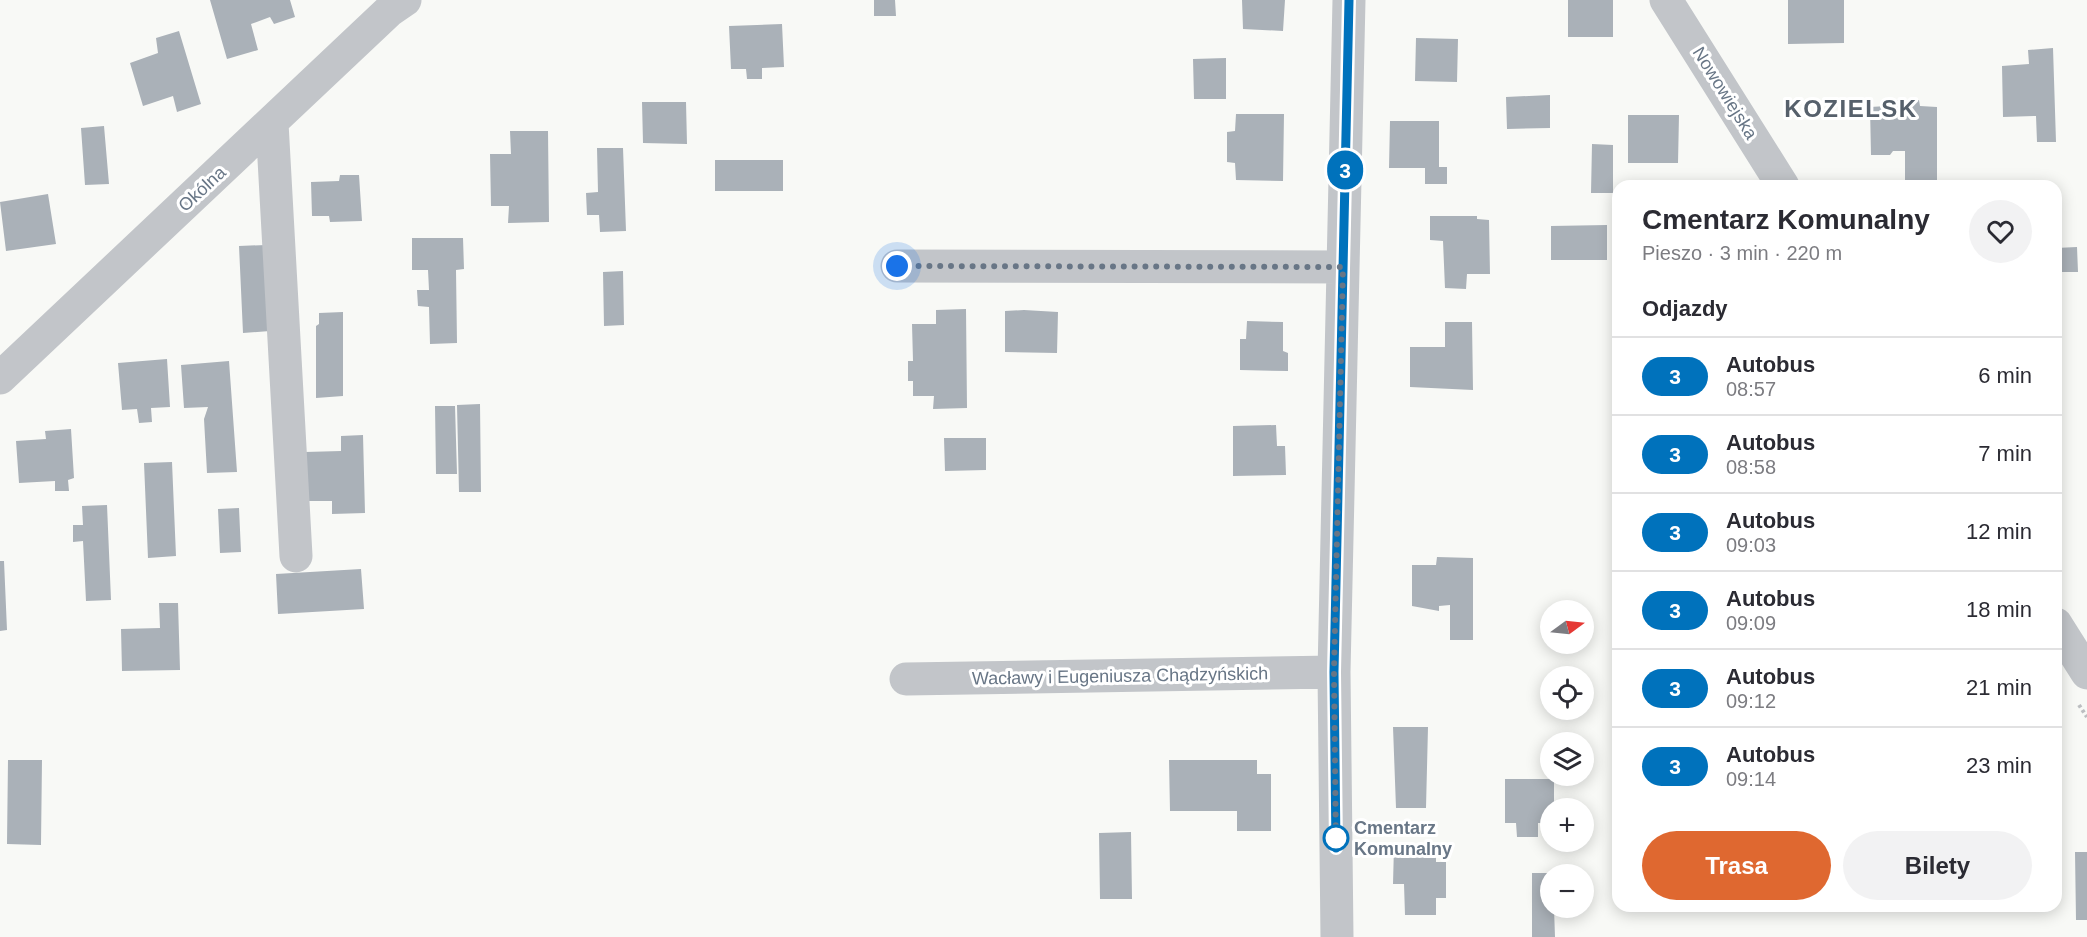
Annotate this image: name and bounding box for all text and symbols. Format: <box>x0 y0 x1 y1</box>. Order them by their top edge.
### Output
street label: Nowowiejska <box>1689 43 1762 144</box>
district label: KOZIELSK <box>1784 95 1918 122</box>
line badge: 3 <box>1326 150 1364 190</box>
text: 3 <box>1339 159 1351 182</box>
street label: Okólna <box>174 162 230 216</box>
button: heart <box>1969 200 2032 263</box>
text: Cmentarz Komunalny <box>1642 204 1930 235</box>
text: Pieszo · 3 min · 220 m <box>1642 242 1842 264</box>
your location <box>882 251 912 281</box>
text: Odjazdy <box>1642 296 1728 321</box>
text: Autobus <box>1726 352 1815 377</box>
text: 6 min <box>1978 363 2032 388</box>
text: 3 <box>1669 365 1681 388</box>
text: 08:57 <box>1726 378 1776 400</box>
text: Autobus <box>1726 430 1815 455</box>
text: 7 min <box>1978 441 2032 466</box>
text: 3 <box>1669 443 1681 466</box>
text: 08:58 <box>1726 456 1776 478</box>
text: Autobus <box>1726 508 1815 533</box>
text: 12 min <box>1966 519 2032 544</box>
text: 3 <box>1669 521 1681 544</box>
text: 09:03 <box>1726 534 1776 556</box>
text: Autobus <box>1726 586 1815 611</box>
text: 18 min <box>1966 597 2032 622</box>
text: 3 <box>1669 599 1681 622</box>
north arrow <box>1540 600 1594 654</box>
map controls <box>1540 600 1594 918</box>
text: 09:09 <box>1726 612 1776 634</box>
street label: Wacławy i Eugeniusza Chądzyńskich <box>972 663 1268 689</box>
text: Autobus <box>1726 664 1815 689</box>
button: locate <box>1540 666 1594 720</box>
text: 21 min <box>1966 675 2032 700</box>
text: 3 <box>1669 677 1681 700</box>
text: 09:12 <box>1726 690 1776 712</box>
button: layers <box>1540 732 1594 786</box>
text: Autobus <box>1726 742 1815 767</box>
text: 23 min <box>1966 753 2032 778</box>
text: 3 <box>1669 755 1681 778</box>
text: 09:14 <box>1726 768 1776 790</box>
button: + <box>1540 798 1594 852</box>
place label: Cmentarz Komunalny <box>1354 818 1452 859</box>
marker: Cmentarz Komunalny <box>1323 825 1349 851</box>
button: Trasa <box>1642 831 1831 900</box>
button: Bilety <box>1843 831 2032 900</box>
button: − <box>1540 864 1594 918</box>

